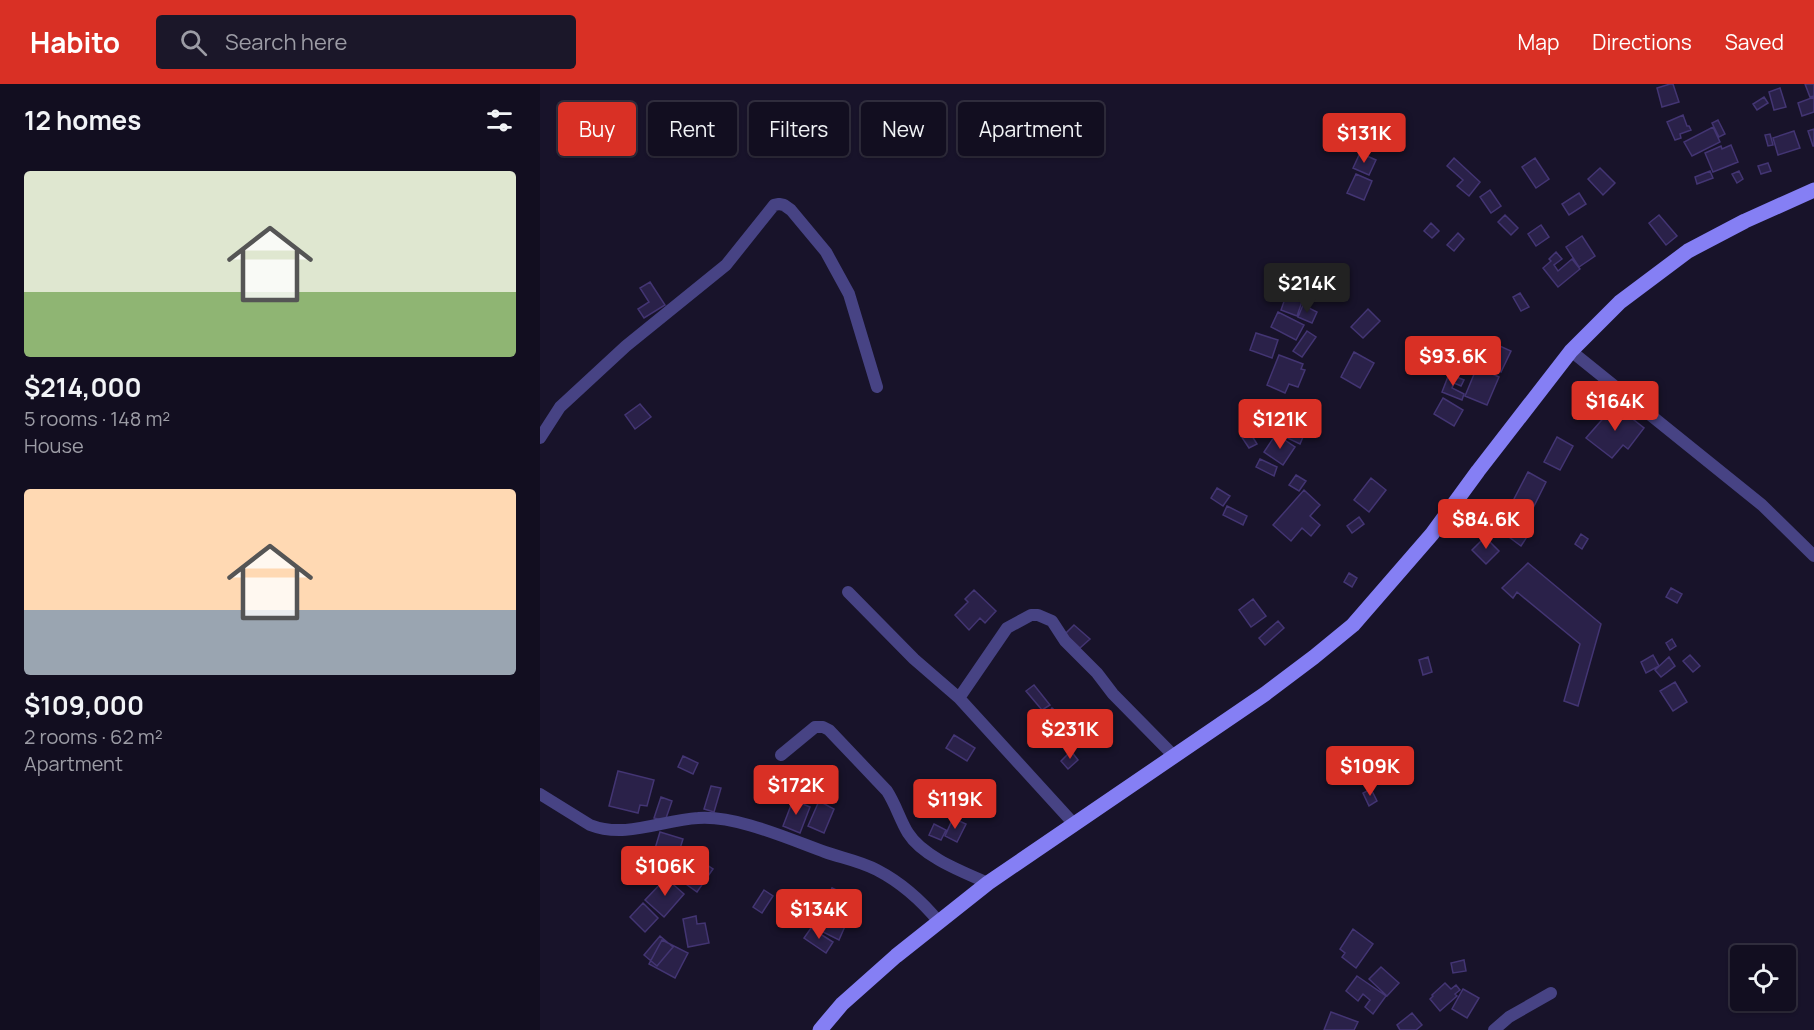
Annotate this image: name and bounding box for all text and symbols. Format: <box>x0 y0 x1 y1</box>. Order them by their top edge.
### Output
search box <box>156 15 576 69</box>
text: Habito <box>30 23 120 61</box>
icon: search <box>177 26 210 59</box>
text: Search here <box>225 27 347 57</box>
text: Map <box>1518 28 1559 56</box>
text: Directions <box>1592 28 1692 56</box>
text: Saved <box>1725 28 1784 56</box>
text: 12 homes <box>24 102 141 138</box>
chip: Buy <box>558 102 636 156</box>
chip: Rent <box>648 102 737 156</box>
chip: Filters <box>749 102 849 156</box>
chip: New <box>861 102 946 156</box>
chip: Apartment <box>958 102 1104 156</box>
icon: filters <box>483 104 516 137</box>
pin: $131K <box>1322 113 1406 164</box>
text: $131K <box>1337 119 1391 146</box>
icon: home <box>216 210 324 318</box>
pin: $214K <box>1265 263 1349 314</box>
text: $214K <box>1278 269 1336 296</box>
pin: $93.6K <box>1404 336 1502 387</box>
text: $93.6K <box>1419 342 1487 369</box>
text: $214,000 <box>24 369 142 405</box>
pin: $164K <box>1573 381 1657 432</box>
text: $164K <box>1586 387 1644 414</box>
pin: $121K <box>1238 399 1322 450</box>
text: 5 rooms · 148 m² <box>24 405 170 432</box>
text: $121K <box>1253 405 1307 432</box>
text: House <box>24 432 84 459</box>
pin: $84.6K <box>1437 499 1535 550</box>
text: $84.6K <box>1452 505 1520 532</box>
icon: home <box>216 528 324 636</box>
text: $109,000 <box>24 687 144 723</box>
pin: $231K <box>1028 709 1112 760</box>
text: $231K <box>1041 715 1099 742</box>
text: 2 rooms · 62 m² <box>24 723 163 750</box>
pin: $109K <box>1328 746 1412 797</box>
text: Apartment <box>24 750 123 777</box>
text: $109K <box>1340 752 1400 779</box>
pin: $172K <box>754 765 838 816</box>
text: $172K <box>768 771 824 798</box>
pin: $119K <box>913 779 997 830</box>
text: $119K <box>927 785 983 812</box>
pin: $106K <box>623 846 707 897</box>
text: $106K <box>635 852 695 879</box>
pin: $134K <box>777 889 861 940</box>
text: $134K <box>790 895 848 922</box>
map controls <box>1730 945 1796 1011</box>
button: locate <box>1730 945 1796 1011</box>

